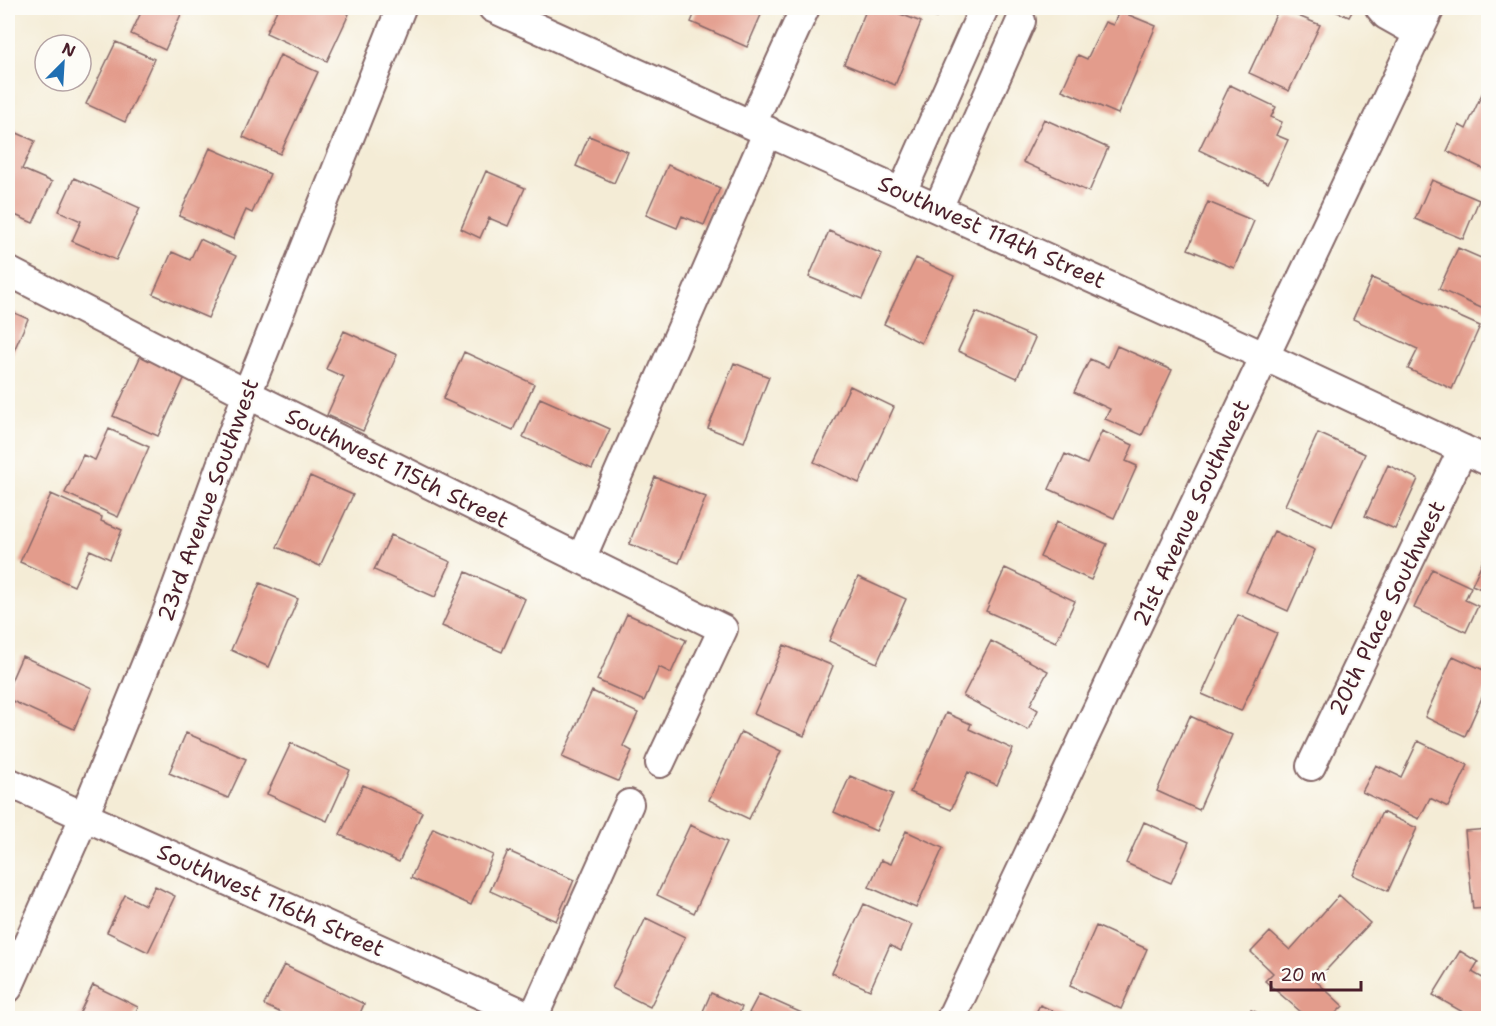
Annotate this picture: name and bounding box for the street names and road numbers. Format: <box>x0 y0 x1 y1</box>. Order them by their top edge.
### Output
street label: Southwest 114th Street <box>874 169 1110 295</box>
street label: 23rd Avenue Southwest <box>151 375 265 625</box>
street label: 21st Avenue Southwest <box>1126 395 1256 631</box>
street label: Southwest 115th Street <box>281 401 513 535</box>
street label: 20th Place Southwest <box>1322 496 1452 720</box>
street label: Southwest 116th Street <box>153 837 389 963</box>

